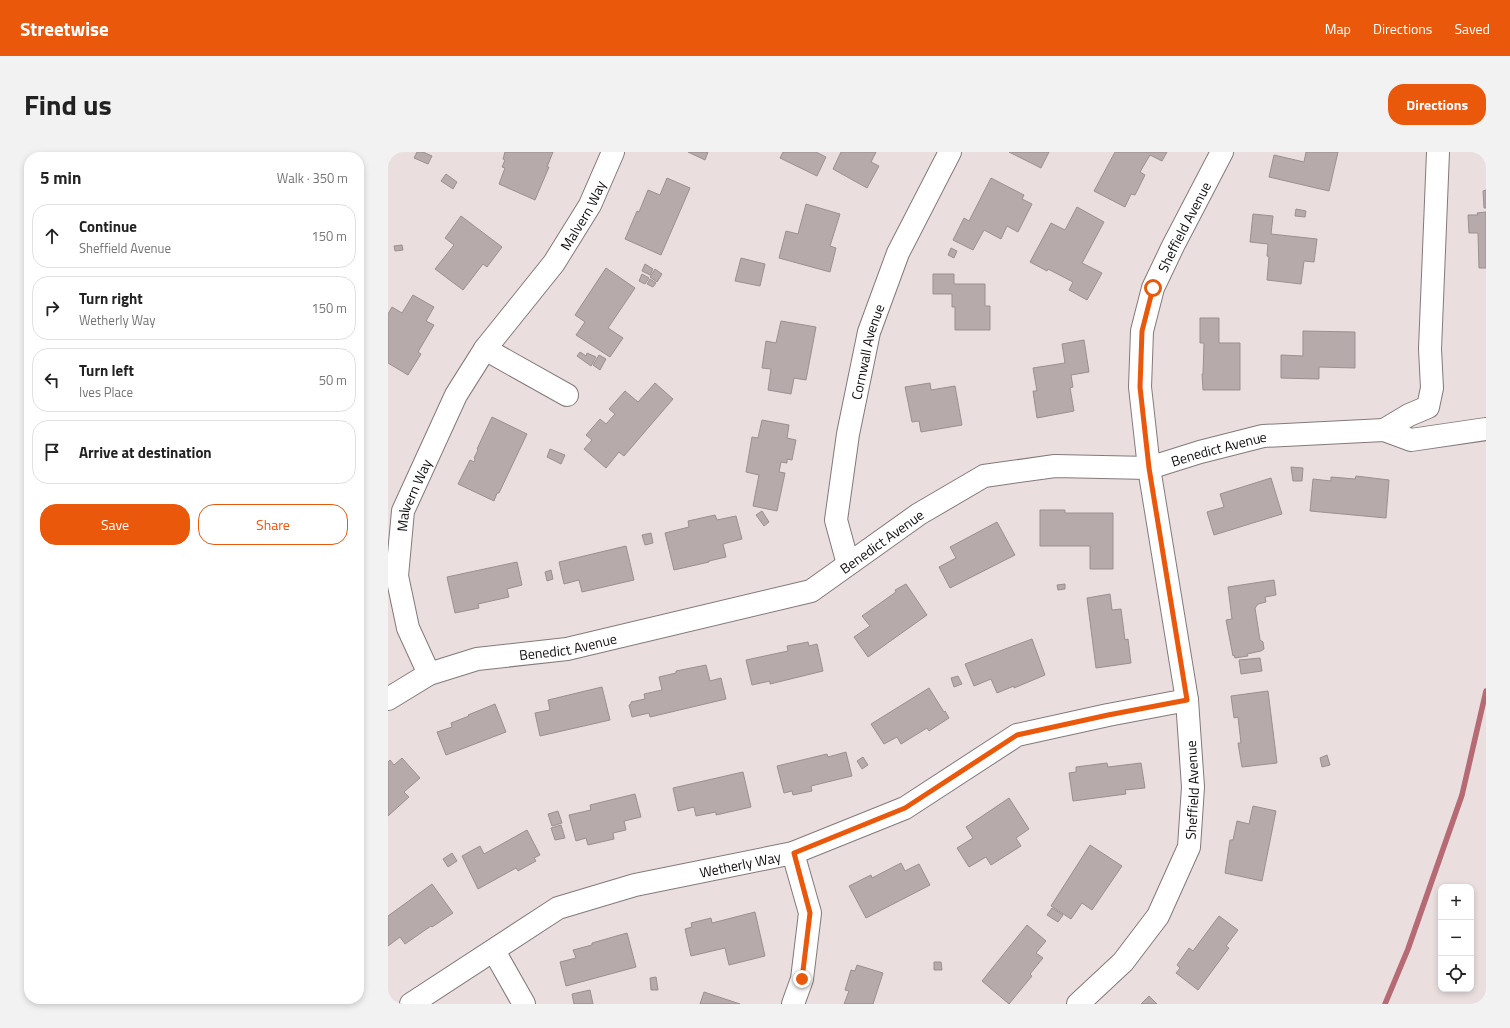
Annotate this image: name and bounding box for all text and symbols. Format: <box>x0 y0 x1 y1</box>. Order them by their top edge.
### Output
text: Streetwise <box>20 14 109 43</box>
text: Map <box>1325 18 1351 39</box>
text: Directions <box>1373 18 1432 39</box>
text: Saved <box>1454 18 1490 39</box>
text: Find us <box>24 83 112 126</box>
button: Directions <box>1388 84 1486 125</box>
text: 5 min <box>40 165 81 191</box>
text: Walk · 350 m <box>277 168 348 188</box>
street label: Malvern Way <box>554 177 610 254</box>
street label: Sheffield Avenue <box>1152 178 1215 275</box>
text: Continue <box>79 215 137 238</box>
icon: ahead <box>41 225 63 247</box>
text: 150 m <box>311 226 347 246</box>
text: Sheffield Avenue <box>79 238 171 258</box>
route start <box>1144 279 1162 297</box>
text: Turn right <box>79 287 143 310</box>
icon: right <box>41 297 63 319</box>
text: 150 m <box>311 298 347 318</box>
street label: Cornwall Avenue <box>845 301 889 401</box>
text: Wetherly Way <box>79 310 156 330</box>
text: Turn left <box>79 359 134 382</box>
icon: left <box>41 369 63 391</box>
text: 50 m <box>319 370 347 390</box>
text: Ives Place <box>79 382 133 402</box>
street label: Benedict Avenue <box>1168 425 1267 471</box>
icon: arrive <box>41 441 63 463</box>
text: Arrive at destination <box>79 441 212 464</box>
street label: Malvern Way <box>391 455 436 532</box>
button: Save <box>40 504 190 545</box>
button: Share <box>198 504 348 545</box>
street label: Benedict Avenue <box>835 504 928 578</box>
street label: Benedict Avenue <box>518 627 619 665</box>
street label: Sheffield Avenue <box>1179 740 1204 840</box>
street label: Wetherly Way <box>697 845 783 882</box>
map controls <box>1438 884 1474 992</box>
button: + <box>1438 884 1474 920</box>
button: − <box>1438 920 1474 956</box>
button: locate <box>1438 956 1474 992</box>
route end <box>793 970 811 988</box>

